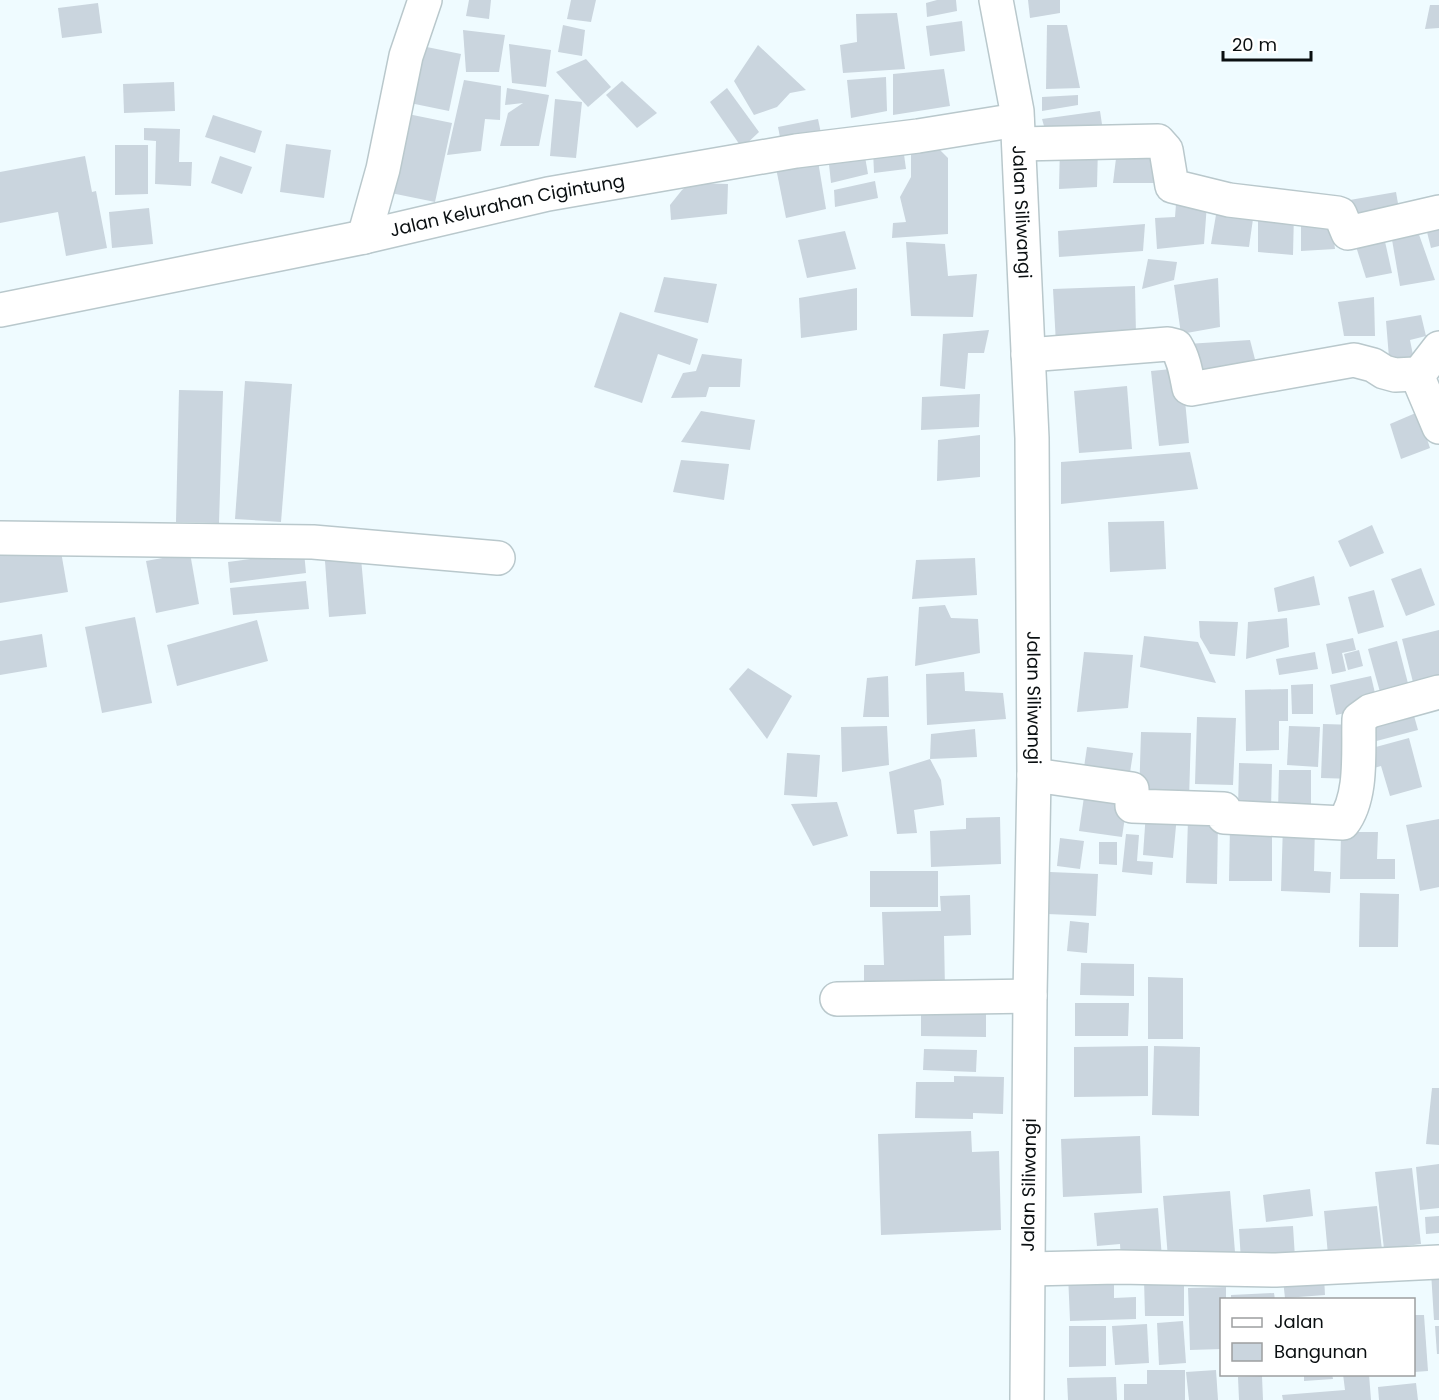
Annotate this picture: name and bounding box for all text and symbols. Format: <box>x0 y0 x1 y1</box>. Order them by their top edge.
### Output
scale bar <box>1223 24 1312 62</box>
text: 20 m <box>1232 32 1277 57</box>
street label: Jalan Siliwangi <box>1007 145 1038 279</box>
street label: Jalan Kelurahan Cigintung <box>387 168 627 243</box>
street label: Jalan Siliwangi <box>1021 631 1047 765</box>
street label: Jalan Siliwangi <box>1015 1118 1042 1252</box>
legend <box>1220 1298 1415 1376</box>
text: Jalan <box>1274 1309 1324 1334</box>
text: Bangunan <box>1274 1339 1368 1364</box>

